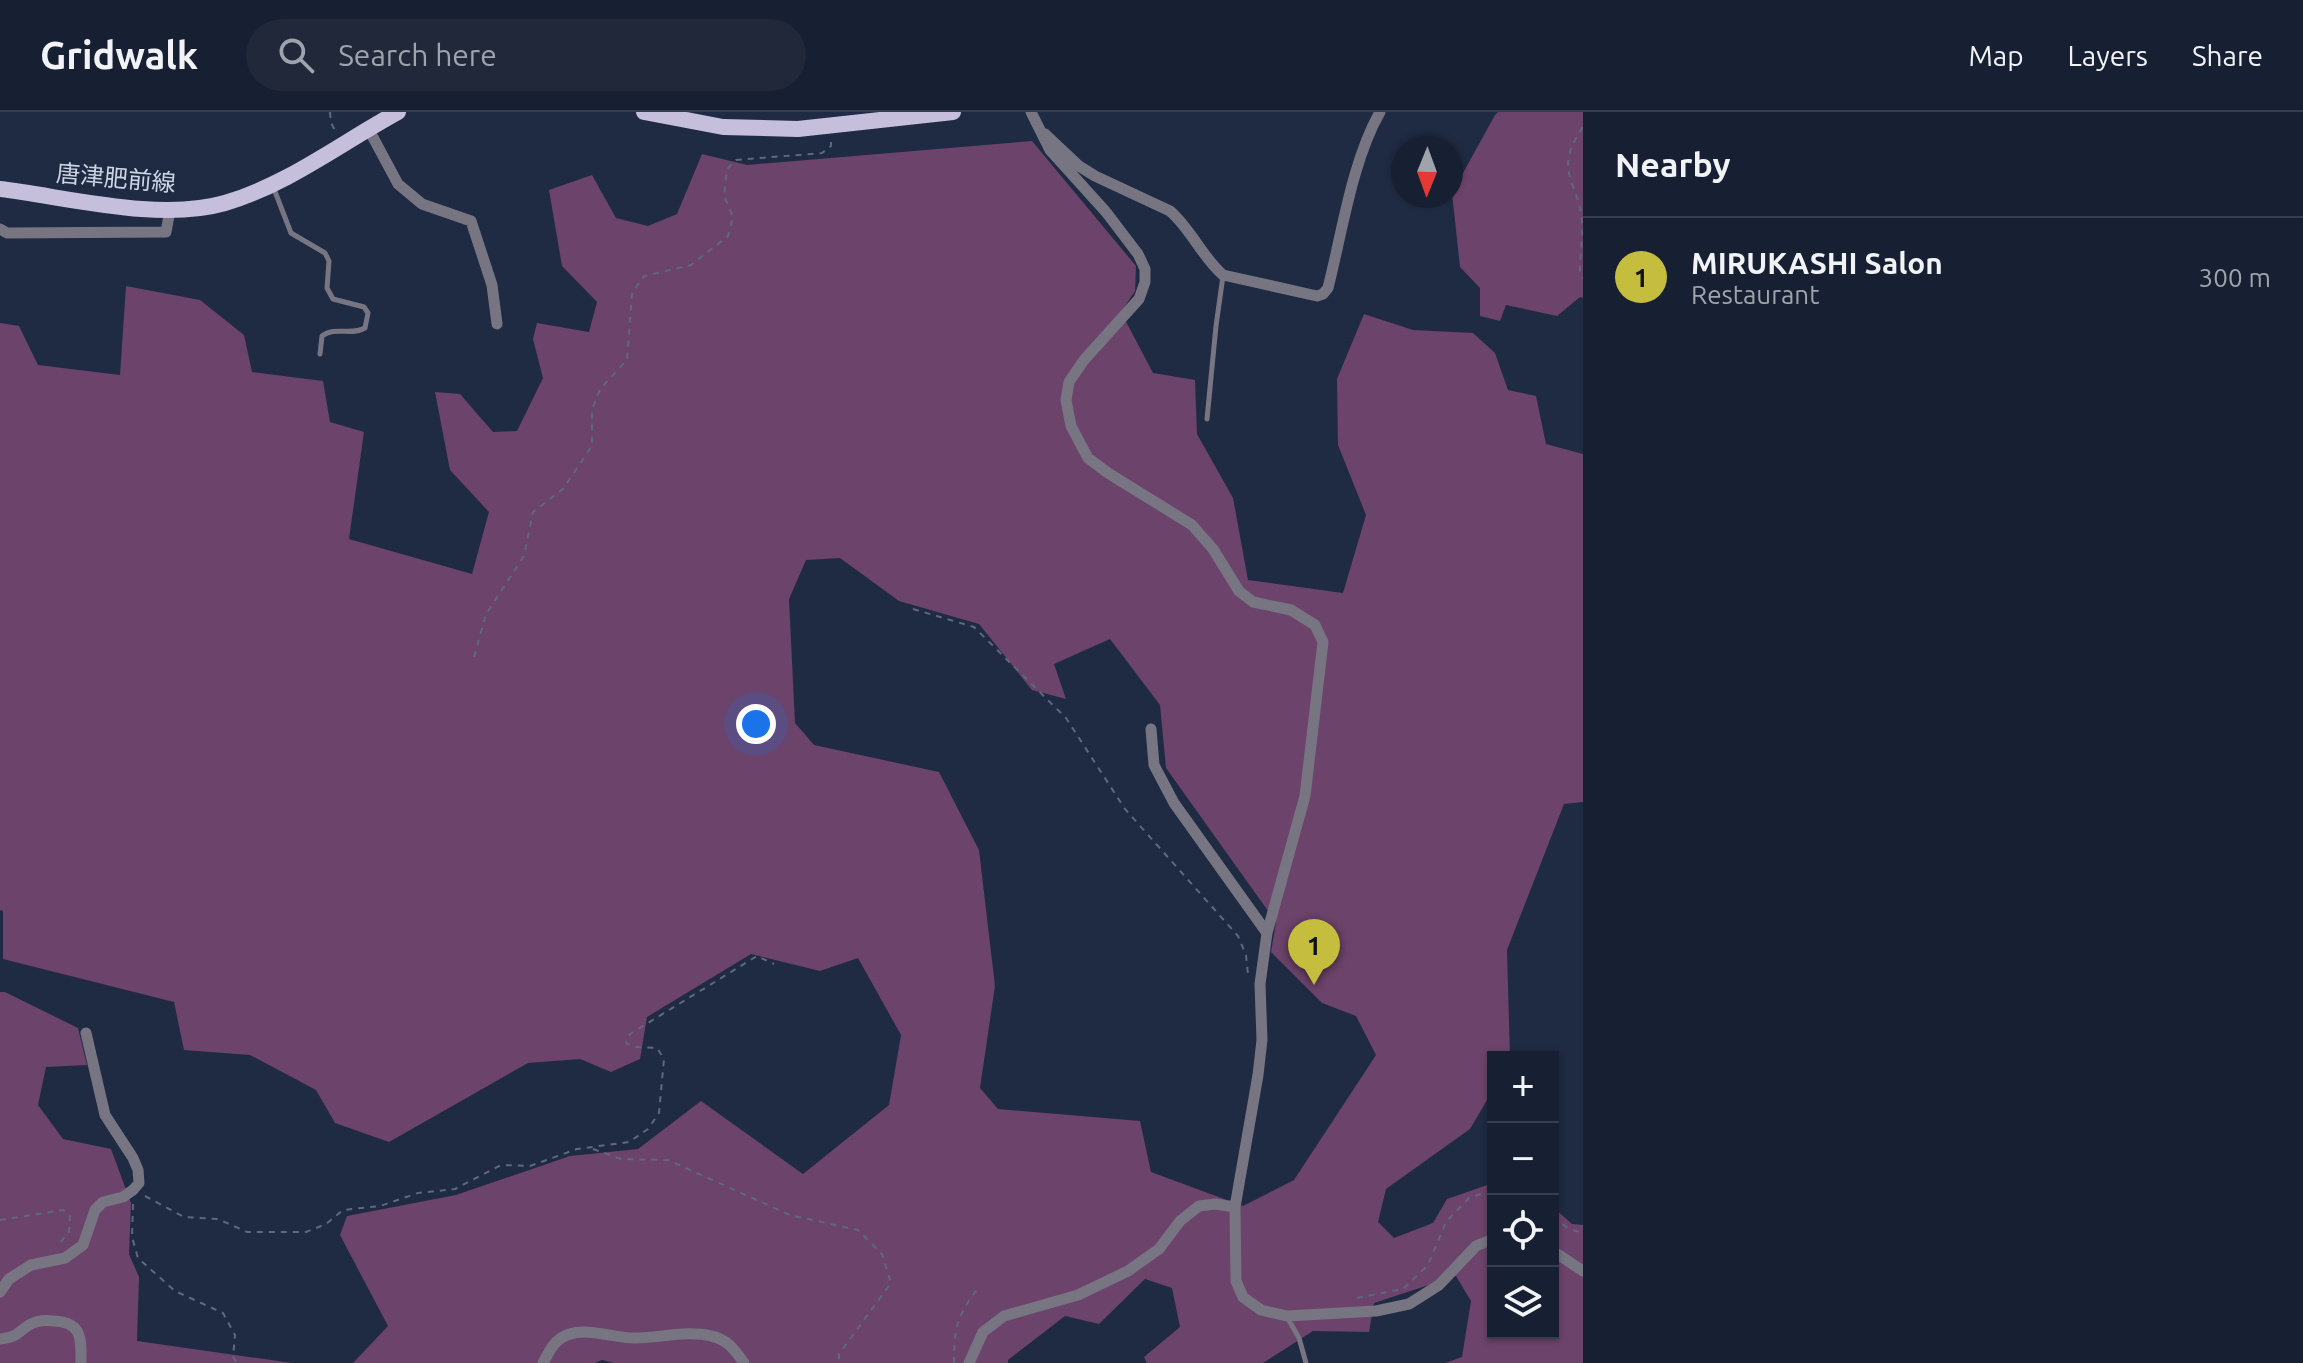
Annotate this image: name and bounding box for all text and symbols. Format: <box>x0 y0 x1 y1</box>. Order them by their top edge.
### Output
search box <box>246 19 806 91</box>
icon: search <box>274 33 318 77</box>
text: Gridwalk <box>40 34 198 76</box>
text: Search here <box>338 38 497 72</box>
text: Map <box>1968 40 2024 71</box>
text: Layers <box>2068 40 2148 71</box>
text: Share <box>2192 40 2263 71</box>
north arrow <box>1391 136 1463 208</box>
text: Nearby <box>1615 145 1730 183</box>
street label: 唐津肥前線 <box>55 159 177 197</box>
text: MIRUKASHI Salon <box>1691 246 1943 280</box>
text: 1 <box>1634 263 1648 292</box>
text: 300 m <box>2199 263 2271 292</box>
text: Restaurant <box>1691 280 1819 309</box>
your location <box>736 704 776 744</box>
pin: 1 <box>1288 919 1340 985</box>
map controls <box>1487 1051 1559 1339</box>
button: + <box>1487 1051 1559 1123</box>
button: − <box>1487 1123 1559 1195</box>
button: locate <box>1487 1195 1559 1267</box>
button: layers <box>1487 1267 1559 1339</box>

